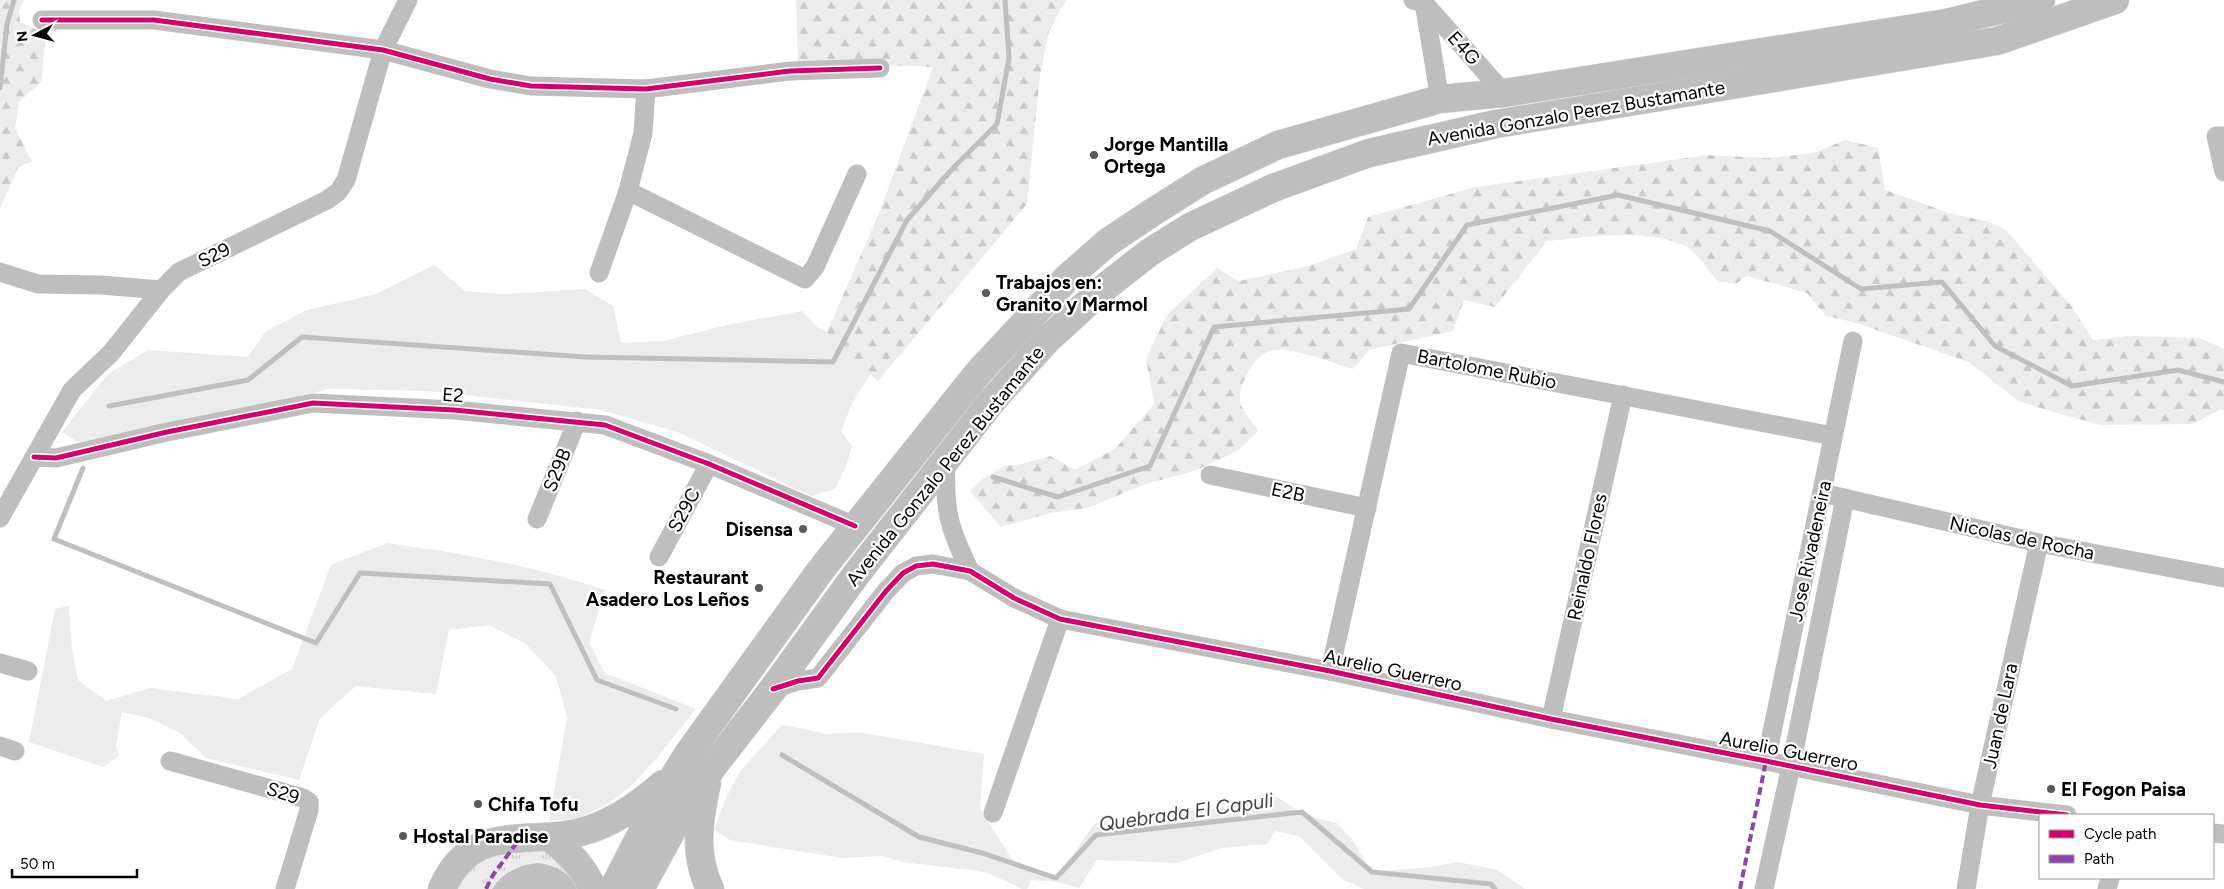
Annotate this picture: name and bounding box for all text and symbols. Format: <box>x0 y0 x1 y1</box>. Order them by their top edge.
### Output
north arrow <box>10 10 60 60</box>
street label: E4G <box>1443 26 1485 70</box>
text: N <box>14 30 32 43</box>
street label: Avenida Gonzalo Perez Bustamante <box>1425 75 1727 151</box>
place label: Jorge Mantilla Ortega <box>1104 133 1229 178</box>
marker: Jorge Mantilla Ortega <box>1088 149 1100 161</box>
street label: S29 <box>194 237 234 273</box>
place label: Trabajos en: Granito y Marmol <box>996 271 1148 316</box>
marker: Trabajos en: Granito y Marmol <box>980 287 992 299</box>
street label: Avenida Gonzalo Perez Bustamante <box>841 341 1049 591</box>
street label: Bartolome Rubio <box>1415 344 1559 394</box>
street label: E2 <box>441 383 465 407</box>
street label: S29B <box>538 445 576 495</box>
street label: E2B <box>1269 477 1307 507</box>
street label: Jose Rivadeneira <box>1784 478 1836 624</box>
street label: S29C <box>663 484 705 536</box>
street label: Reinaldo Flores <box>1562 491 1612 623</box>
street label: Nicolas de Rocha <box>1947 511 2097 565</box>
place label: Disensa <box>726 518 793 541</box>
marker: Disensa <box>797 523 809 535</box>
place label: Restaurant Asadero Los Leños <box>586 566 749 611</box>
marker: Restaurant Asadero Los Leños <box>753 582 765 594</box>
street label: Aurelio Guerrero <box>1322 644 1464 696</box>
street label: Juan de Lara <box>1978 661 2022 771</box>
street label: Aurelio Guerrero <box>1718 726 1860 776</box>
street label: S29 <box>264 777 302 809</box>
place label: El Fogon Paisa <box>2061 778 2186 801</box>
marker: El Fogon Paisa <box>2045 783 2057 795</box>
water label: Quebrada El Capuli <box>1097 788 1275 836</box>
place label: Chifa Tofu <box>488 793 579 816</box>
marker: Chifa Tofu <box>472 798 484 810</box>
legend <box>2039 814 2214 879</box>
place label: Hostal Paradise <box>413 825 549 848</box>
text: Cycle path <box>2084 825 2156 843</box>
marker: Hostal Paradise <box>397 830 409 842</box>
scale bar <box>12 846 138 878</box>
text: Path <box>2084 850 2114 868</box>
text: 50 m <box>20 855 55 873</box>

